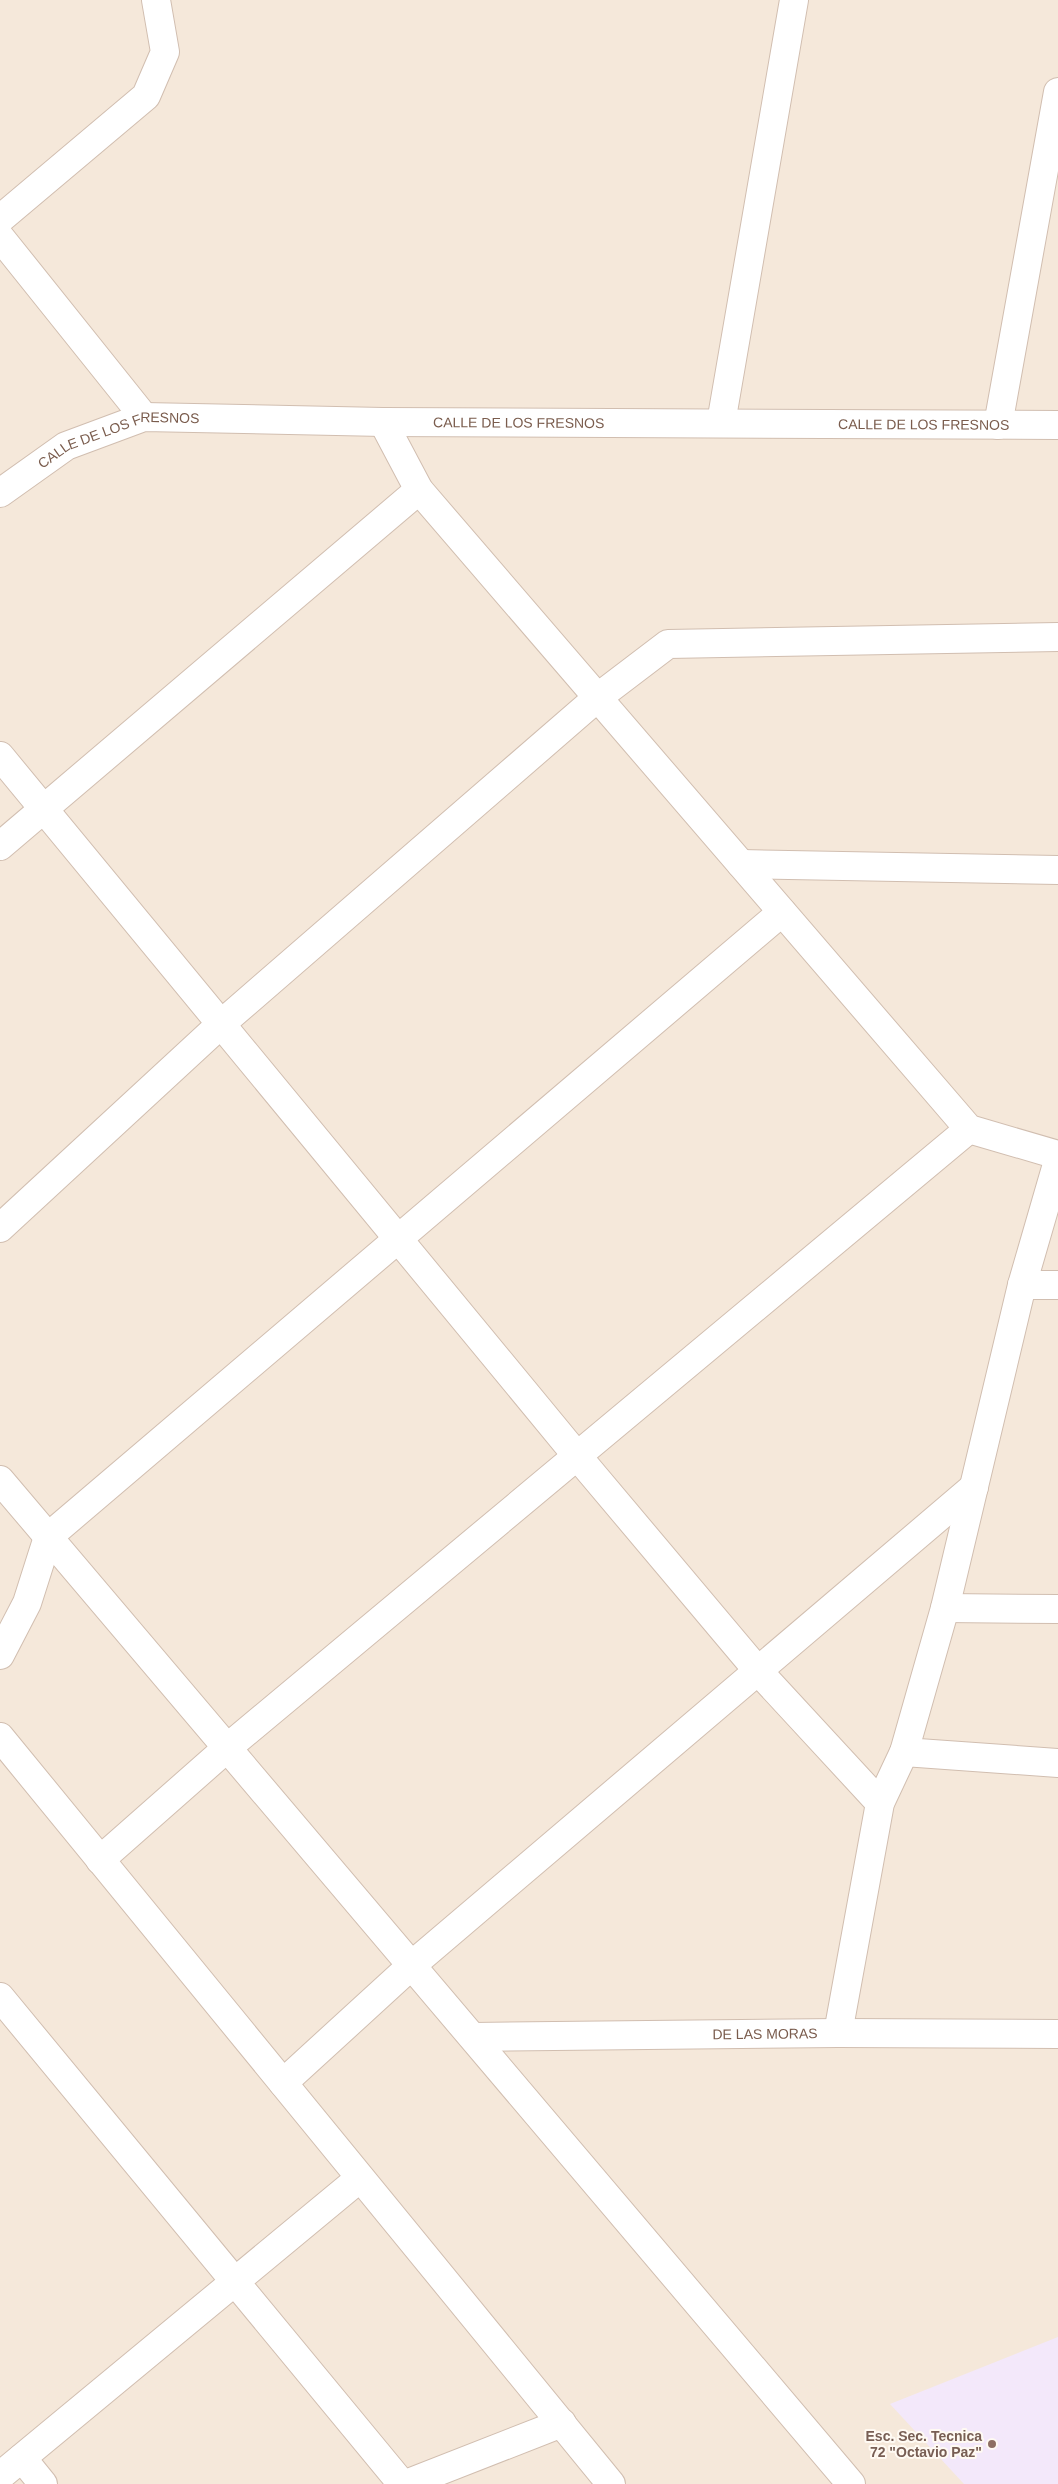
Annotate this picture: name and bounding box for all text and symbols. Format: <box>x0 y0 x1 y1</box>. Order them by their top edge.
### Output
street label: CALLE DE LOS FRESNOS <box>35 409 200 471</box>
street label: CALLE DE LOS FRESNOS <box>433 414 604 431</box>
street label: CALLE DE LOS FRESNOS <box>838 416 1009 433</box>
street label: DE LAS MORAS <box>712 2025 818 2042</box>
place label: Esc. Sec. Tecnica 72 "Octavio Paz" <box>866 2428 982 2460</box>
marker: Esc. Sec. Tecnica 72 "Octavio Paz" <box>986 2438 998 2450</box>

